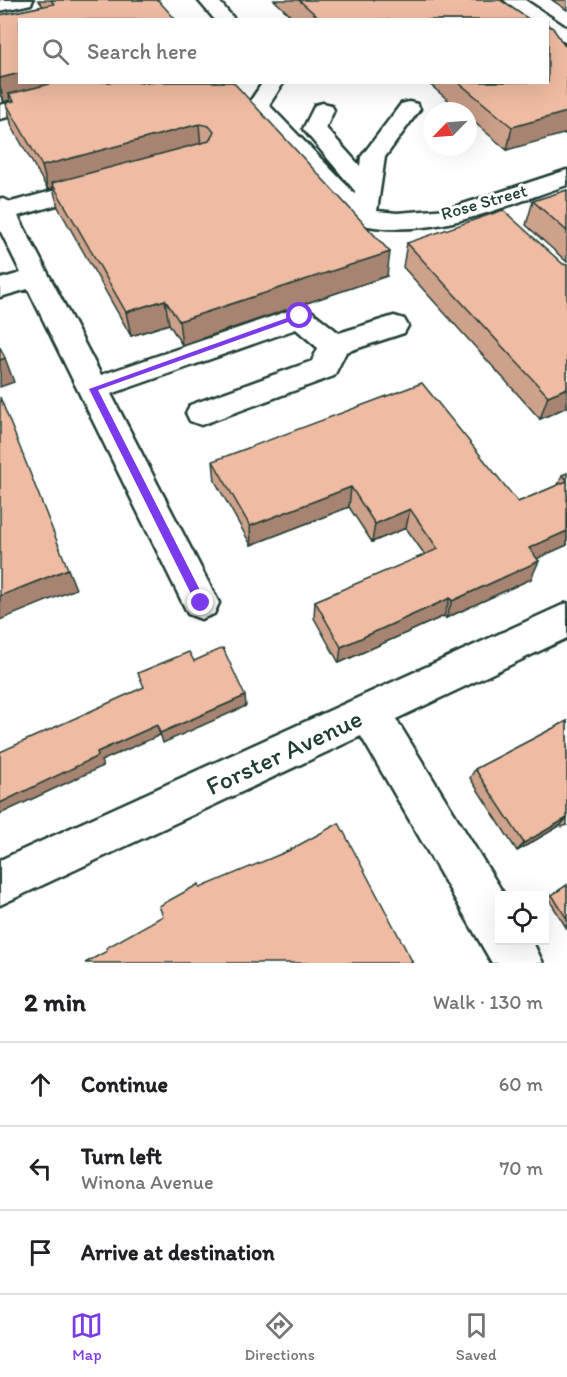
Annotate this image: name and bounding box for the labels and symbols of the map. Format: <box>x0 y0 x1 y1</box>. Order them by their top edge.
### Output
north arrow <box>423 102 477 156</box>
street label: Rose Street <box>438 179 530 225</box>
route start <box>286 302 312 328</box>
route end <box>187 589 213 615</box>
street label: Forster Avenue <box>201 702 367 802</box>

